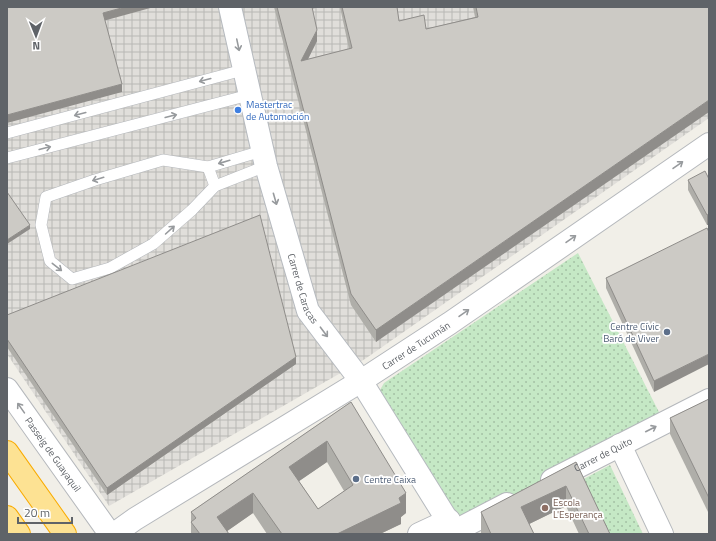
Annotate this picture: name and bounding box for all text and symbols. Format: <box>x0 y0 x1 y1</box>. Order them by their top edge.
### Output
north arrow <box>16 16 56 56</box>
text: N <box>32 38 40 54</box>
one-way arrow <box>234 38 242 51</box>
one-way arrow <box>199 77 212 84</box>
place label: Mastertrac de Automoción <box>246 97 309 124</box>
marker: Mastertrac de Automoción <box>233 105 243 115</box>
one-way arrow <box>73 111 86 118</box>
one-way arrow <box>164 111 177 119</box>
one-way arrow <box>38 144 51 151</box>
one-way arrow <box>218 159 231 166</box>
one-way arrow <box>672 161 683 169</box>
one-way arrow <box>92 176 105 183</box>
one-way arrow <box>272 192 279 205</box>
one-way arrow <box>165 225 175 234</box>
one-way arrow <box>565 235 576 243</box>
street label: Carrer de Caracas <box>284 251 323 327</box>
one-way arrow <box>52 263 63 271</box>
one-way arrow <box>458 309 469 317</box>
street label: Carrer de Tucumán <box>379 318 453 373</box>
place label: Centre Cívic Baró de Viver <box>603 319 660 346</box>
one-way arrow <box>320 327 328 338</box>
marker: Centre Cívic Baró de Viver <box>662 327 672 337</box>
one-way arrow <box>17 403 25 414</box>
street label: Passeig de Guayaquil <box>22 414 85 495</box>
one-way arrow <box>645 425 657 433</box>
street label: Carrer de Quito <box>571 433 634 475</box>
place label: Centre Caixa <box>364 472 416 487</box>
marker: Centre Caixa <box>351 474 361 484</box>
place label: Escola L'Esperança <box>553 495 603 522</box>
scale bar <box>18 499 72 525</box>
text: 20 m <box>24 503 50 522</box>
marker: Escola L'Esperança <box>540 503 550 513</box>

